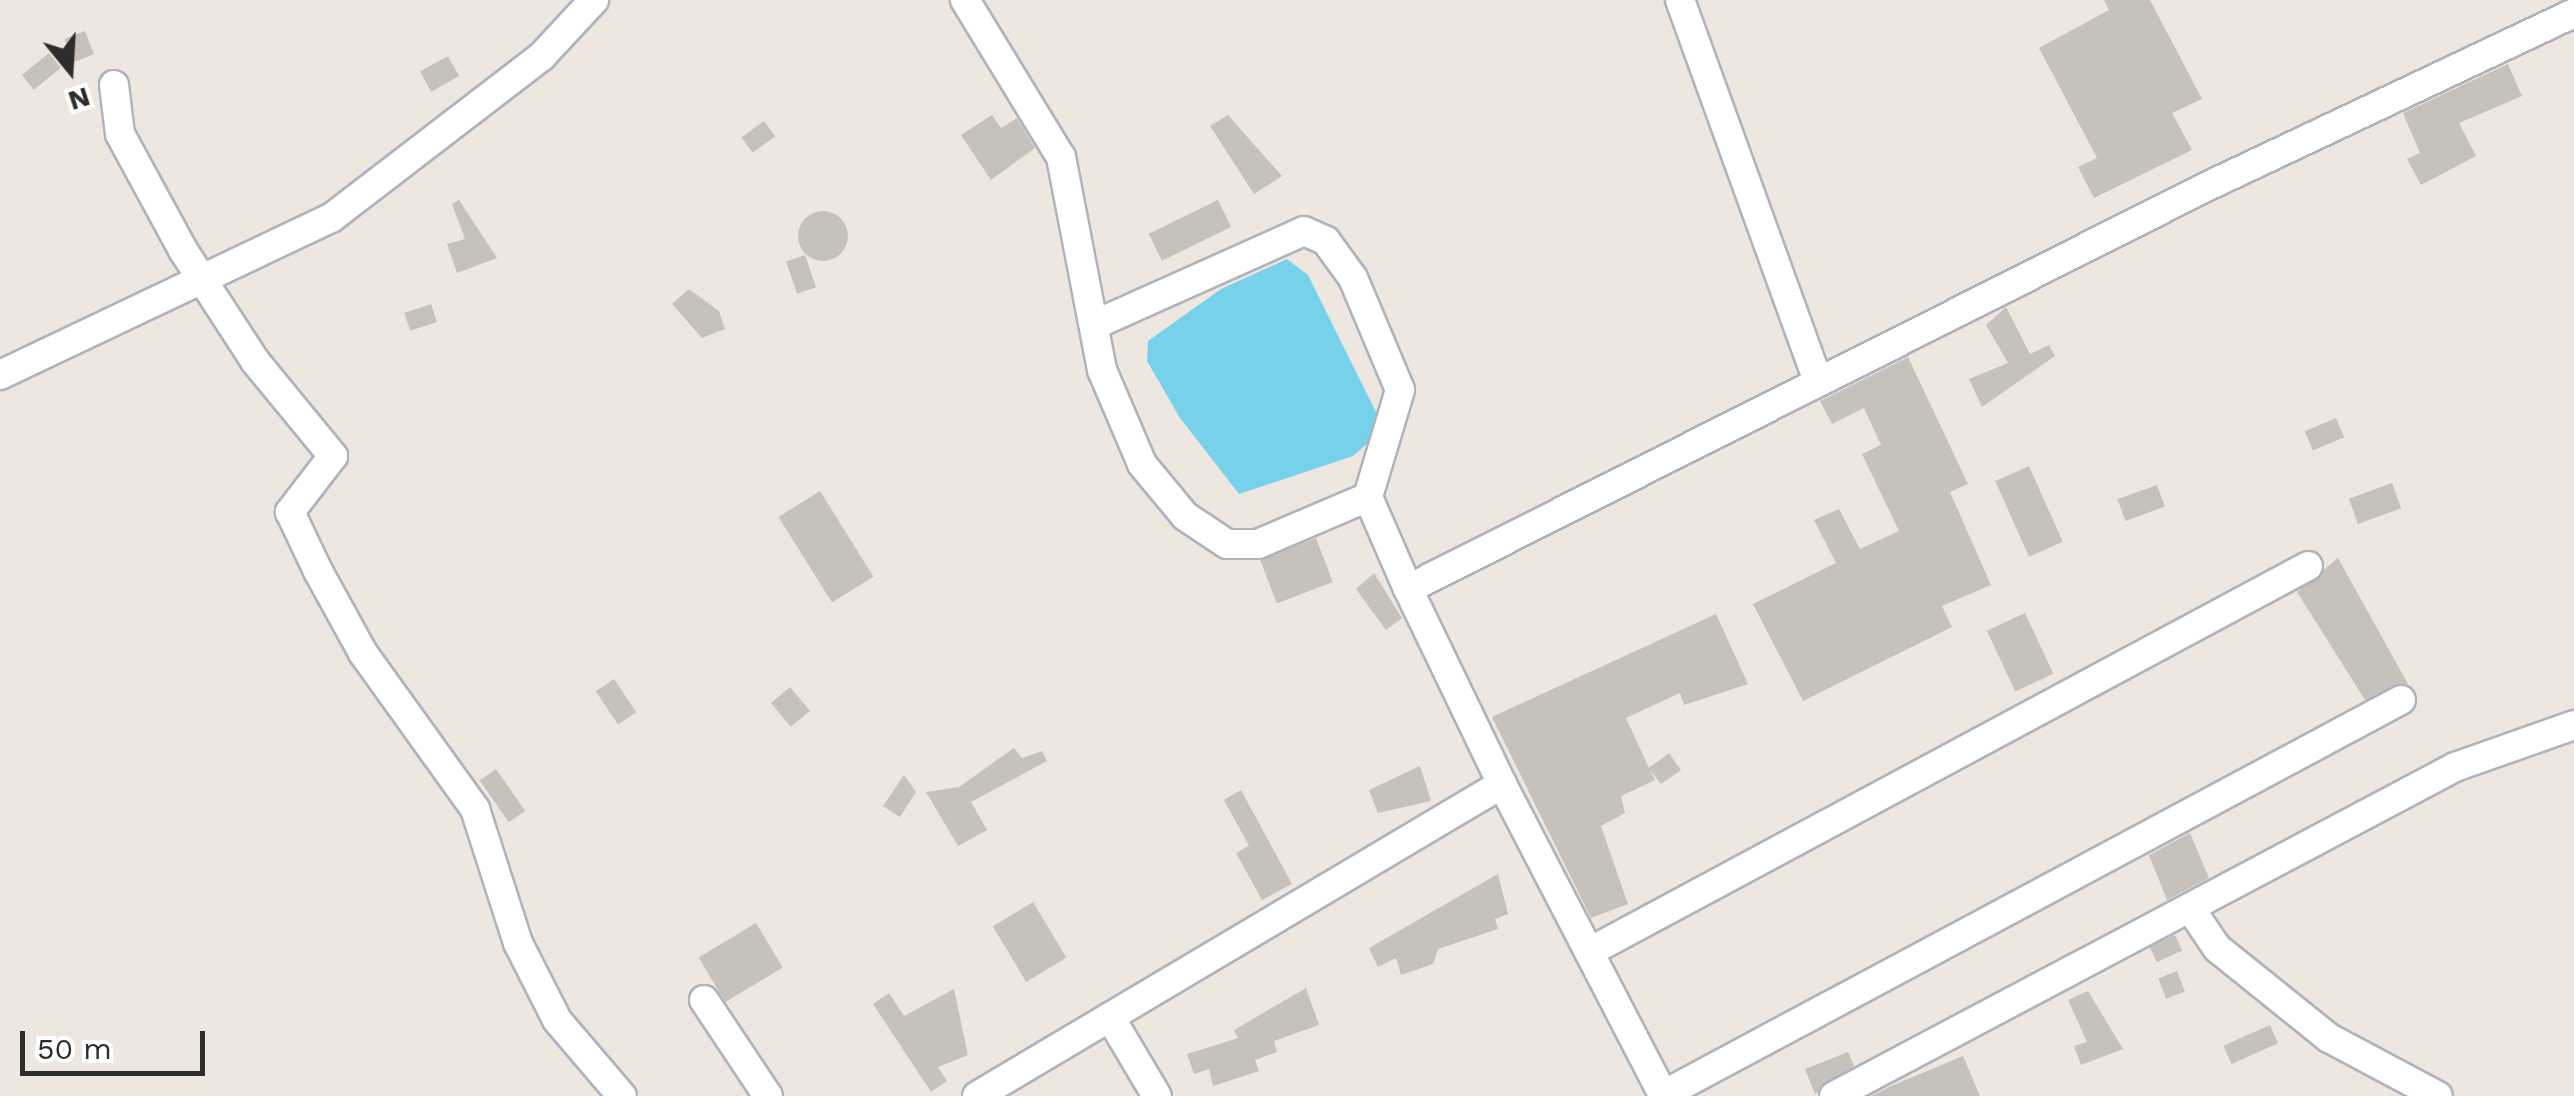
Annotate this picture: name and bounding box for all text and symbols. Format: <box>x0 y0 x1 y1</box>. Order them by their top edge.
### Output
north arrow <box>20 20 120 120</box>
text: N <box>64 80 94 118</box>
scale bar <box>25 1011 210 1073</box>
text: 50 m <box>37 1031 112 1066</box>

